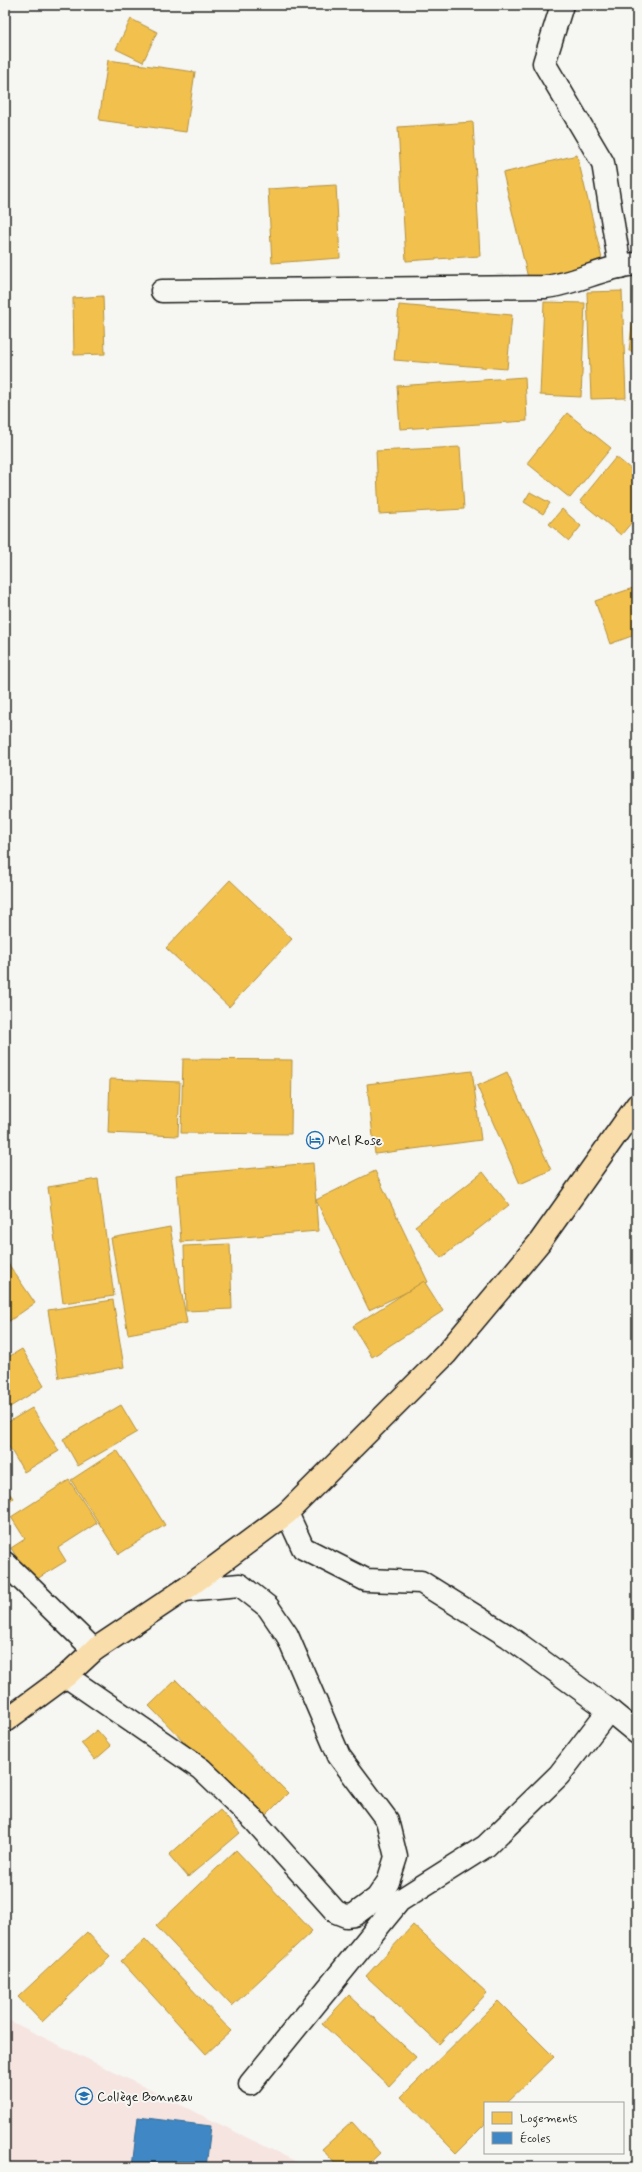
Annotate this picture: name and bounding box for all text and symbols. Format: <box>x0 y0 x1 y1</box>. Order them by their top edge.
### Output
hotel icon: Mel Rose <box>305 1130 325 1150</box>
place label: Mel Rose <box>328 1132 383 1150</box>
school or university icon: Collège Bonneau <box>74 2086 94 2106</box>
place label: Collège Bonneau <box>97 2088 193 2106</box>
legend <box>484 2102 624 2154</box>
text: Logements <box>520 2111 577 2128</box>
text: Écoles <box>520 2131 551 2147</box>

